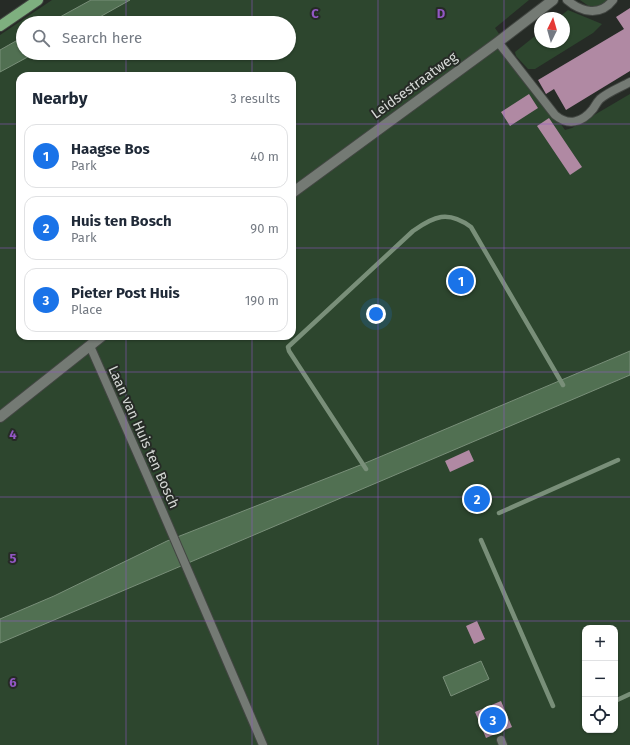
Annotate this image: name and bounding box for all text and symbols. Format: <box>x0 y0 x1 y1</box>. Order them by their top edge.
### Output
text: C <box>311 6 319 21</box>
text: D <box>437 6 446 21</box>
north arrow <box>534 12 570 48</box>
search box <box>16 16 296 60</box>
icon: search <box>30 27 52 49</box>
text: Search here <box>62 29 142 47</box>
street label: Leidsestraatweg <box>368 48 461 122</box>
text: Nearby <box>32 88 87 109</box>
text: 3 results <box>230 91 280 106</box>
text: Haagse Bos <box>71 140 150 158</box>
text: 1 <box>43 149 49 164</box>
text: 40 m <box>250 149 279 164</box>
text: Park <box>71 158 97 173</box>
text: Huis ten Bosch <box>71 212 172 230</box>
text: 2 <box>43 221 49 236</box>
text: 90 m <box>250 221 279 236</box>
text: Park <box>71 230 97 245</box>
pin: 1 <box>448 266 474 296</box>
text: Pieter Post Huis <box>71 284 180 302</box>
text: 3 <box>43 293 49 308</box>
text: 190 m <box>245 293 279 308</box>
text: Place <box>71 302 102 317</box>
your location <box>366 304 386 324</box>
street label: Laan van Huis ten Bosch <box>104 363 183 511</box>
text: 4 <box>9 427 17 442</box>
pin: 2 <box>464 484 490 514</box>
text: 5 <box>10 551 17 566</box>
map controls <box>582 625 618 733</box>
button: + <box>582 625 618 661</box>
button: − <box>582 661 618 697</box>
text: 6 <box>9 675 17 690</box>
button: locate <box>582 697 618 733</box>
pin: 3 <box>480 705 506 735</box>

